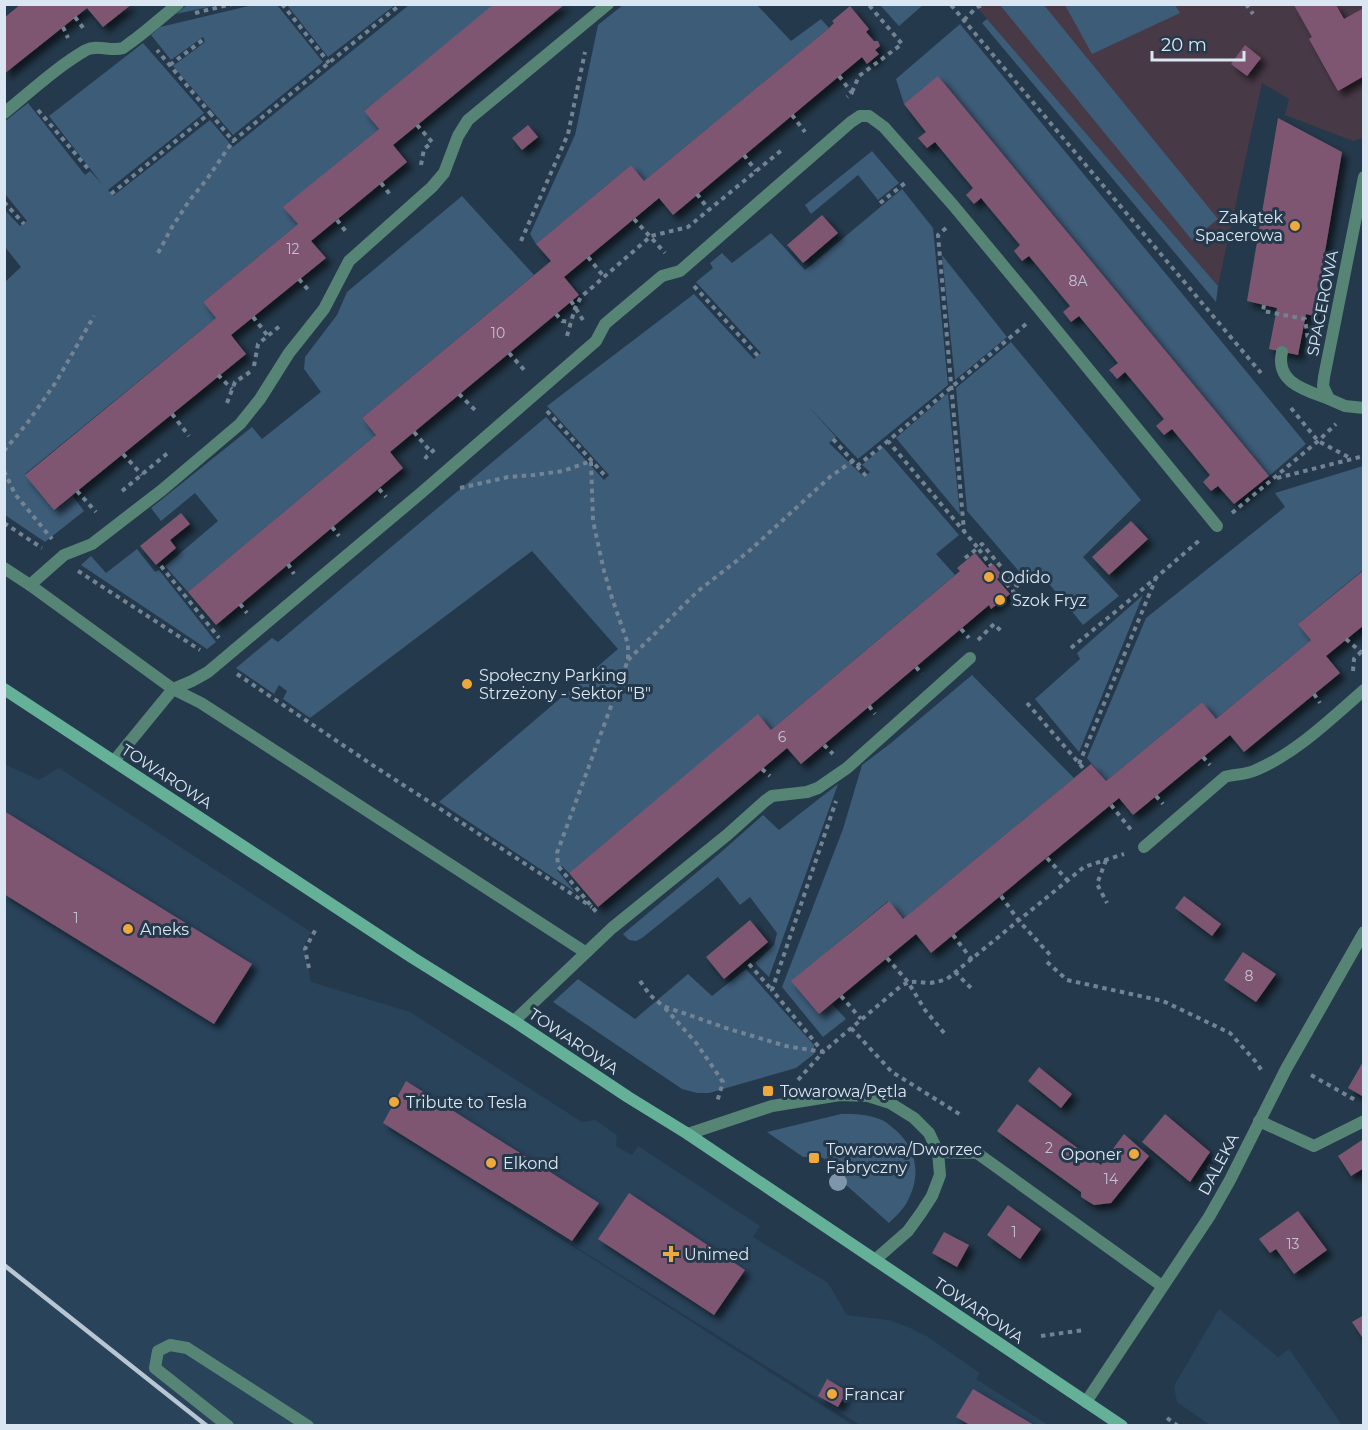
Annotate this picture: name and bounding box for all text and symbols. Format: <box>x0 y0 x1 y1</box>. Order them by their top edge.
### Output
scale bar <box>1152 24 1244 62</box>
text: 20 m <box>1161 34 1207 56</box>
place label: Zakątek Spacerowa <box>1195 208 1283 245</box>
marker: Zakątek Spacerowa <box>1288 219 1302 233</box>
house number: 12 <box>286 240 300 258</box>
street label: SPACEROWA <box>1303 248 1342 358</box>
house number: 8A <box>1069 272 1088 290</box>
house number: 10 <box>491 324 505 342</box>
place label: Odido <box>1001 568 1050 587</box>
marker: Odido <box>982 570 996 584</box>
place label: Szok Fryz <box>1012 591 1087 610</box>
marker: Szok Fryz <box>993 593 1007 607</box>
place label: Społeczny Parking Strzeżony - Sektor "B" <box>479 666 651 703</box>
marker: Społeczny Parking Strzeżony - Sektor "B" <box>460 677 474 691</box>
house number: 6 <box>778 728 787 746</box>
street label: TOWAROWA <box>118 740 216 813</box>
house number: 1 <box>73 909 79 927</box>
place label: Aneks <box>140 920 189 939</box>
marker: Aneks <box>121 922 135 936</box>
house number: 8 <box>1245 967 1254 985</box>
street label: TOWAROWA <box>525 1004 623 1079</box>
place label: Towarowa/Pętla <box>780 1082 907 1101</box>
marker: Towarowa/Pętla <box>761 1084 775 1098</box>
place label: Tribute to Tesla <box>406 1093 527 1112</box>
marker: Tribute to Tesla <box>387 1095 401 1109</box>
street label: DALEKA <box>1194 1130 1243 1198</box>
house number: 2 <box>1045 1139 1053 1157</box>
place label: Towarowa/Dworzec Fabryczny <box>826 1140 982 1177</box>
place label: Oponer <box>1061 1145 1122 1164</box>
marker: Oponer <box>1127 1147 1141 1161</box>
marker: Towarowa/Dworzec Fabryczny <box>807 1151 821 1165</box>
place label: Elkond <box>503 1154 559 1173</box>
marker: Elkond <box>484 1156 498 1170</box>
house number: 14 <box>1104 1170 1119 1188</box>
house number: 1 <box>1011 1223 1017 1241</box>
house number: 13 <box>1287 1235 1300 1253</box>
marker: Unimed <box>662 1245 680 1263</box>
place label: Unimed <box>684 1245 749 1264</box>
street label: TOWAROWA <box>930 1273 1028 1348</box>
place label: Francar <box>844 1385 905 1404</box>
marker: Francar <box>825 1387 839 1401</box>

